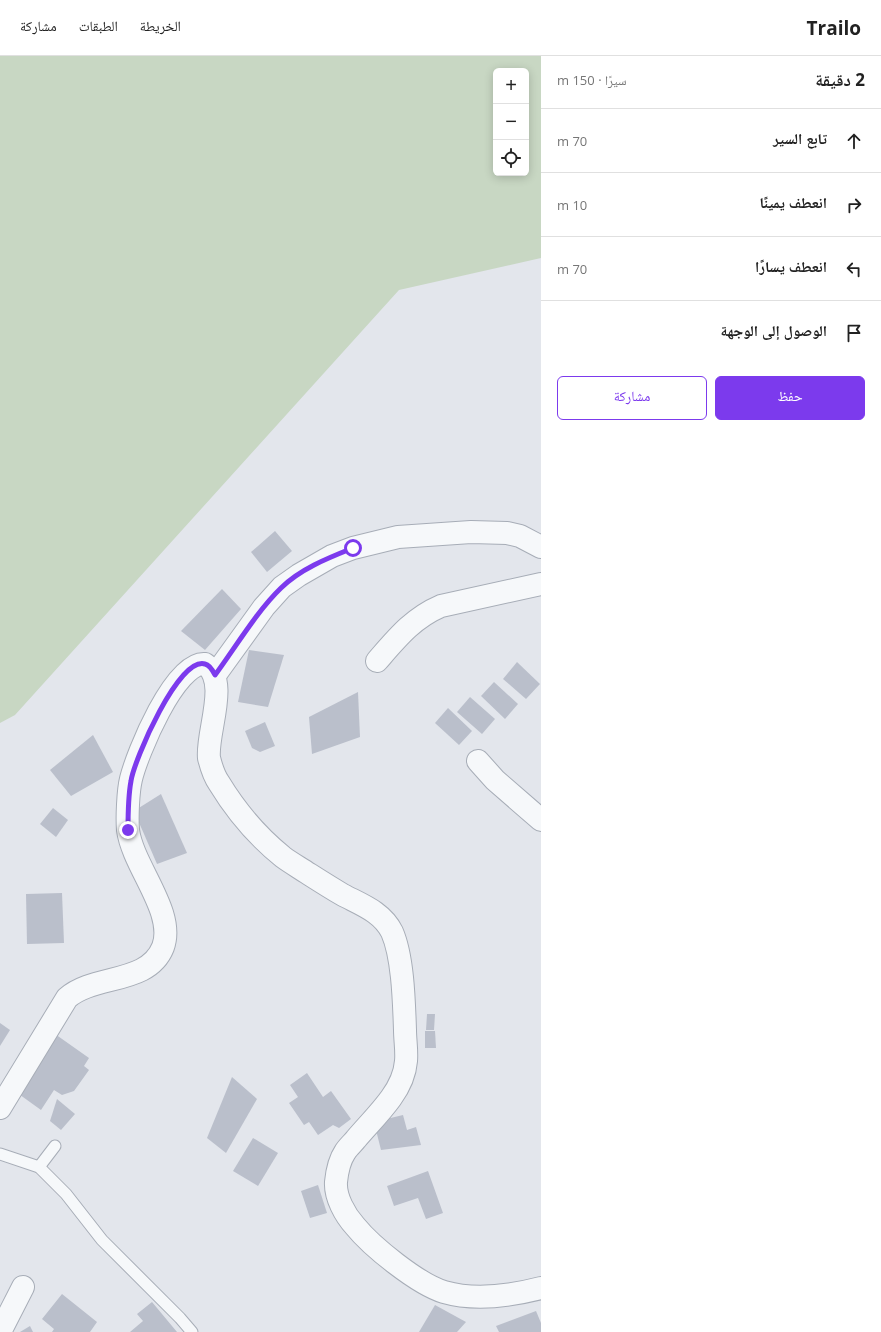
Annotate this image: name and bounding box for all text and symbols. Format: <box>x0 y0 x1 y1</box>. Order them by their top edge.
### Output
text: Trailo <box>807 15 861 41</box>
text: مشاركة <box>20 16 57 35</box>
text: الطبقات <box>79 16 118 35</box>
text: الخريطة <box>140 16 181 35</box>
map controls <box>493 68 529 176</box>
button: + <box>493 68 529 104</box>
text: 2 دقيقة <box>815 68 865 91</box>
text: سيرًا · 150 m <box>557 71 627 89</box>
button: − <box>493 104 529 140</box>
text: تابع السير <box>773 128 827 148</box>
icon: ahead <box>843 130 865 152</box>
text: 70 m <box>557 132 587 150</box>
button: locate <box>493 140 529 176</box>
text: انعطف يمينًا <box>759 192 827 212</box>
icon: right <box>843 194 865 216</box>
text: 10 m <box>557 196 587 214</box>
text: انعطف يسارًا <box>755 256 827 276</box>
icon: left <box>843 258 865 280</box>
text: 70 m <box>557 260 587 278</box>
text: الوصول إلى الوجهة <box>721 320 827 340</box>
icon: arrive <box>843 322 865 344</box>
button: مشاركة <box>557 376 707 420</box>
button: حفظ <box>715 376 865 420</box>
route start <box>344 539 362 557</box>
route end <box>119 821 137 839</box>

